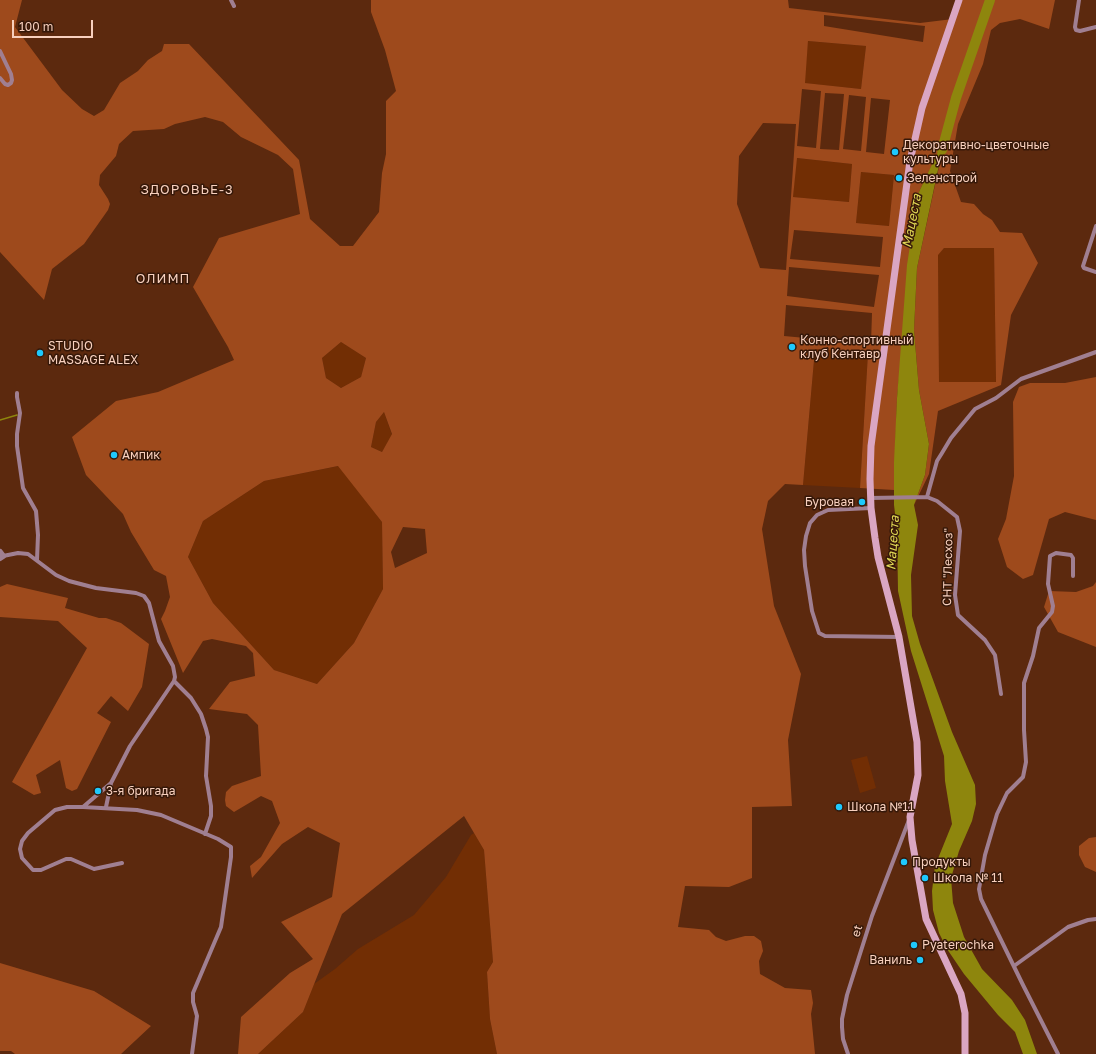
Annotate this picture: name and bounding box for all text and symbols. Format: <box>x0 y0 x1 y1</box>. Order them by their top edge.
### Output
scale bar <box>14 12 95 38</box>
text: 100 m <box>19 19 53 34</box>
place label: Декоративно-цветочные культуры <box>903 138 1049 166</box>
marker: Декоративно-цветочные культуры <box>890 147 900 157</box>
place label: Зеленстрой <box>907 171 977 185</box>
marker: Зеленстрой <box>894 173 904 183</box>
district label: ЗДОРОВЬЕ-3 <box>140 182 234 198</box>
water label: Мацеста <box>899 193 925 249</box>
district label: ОЛИМП <box>136 271 190 287</box>
place label: Конно-спортивный клуб Кентавр <box>800 333 913 361</box>
place label: STUDIO MASSAGE ALEX <box>48 339 138 367</box>
marker: Конно-спортивный клуб Кентавр <box>787 342 797 352</box>
marker: STUDIO MASSAGE ALEX <box>35 348 45 358</box>
place label: Ампик <box>122 448 160 462</box>
marker: Ампик <box>109 450 119 460</box>
place label: Буровая <box>805 495 854 509</box>
marker: Буровая <box>857 497 867 507</box>
water label: Мацеста <box>883 515 903 571</box>
street label: СНТ "Лесхоз" <box>940 528 956 606</box>
place label: 3-я бригада <box>106 784 175 798</box>
marker: 3-я бригада <box>93 786 103 796</box>
place label: Школа №11 <box>847 800 914 814</box>
marker: Школа №11 <box>834 802 844 812</box>
place label: Продукты <box>912 855 971 869</box>
marker: Продукты <box>899 857 909 867</box>
place label: Школа № 11 <box>933 871 1003 885</box>
marker: Школа № 11 <box>920 873 930 883</box>
street label: et <box>848 923 866 939</box>
place label: Pyaterochka <box>922 938 994 952</box>
marker: Pyaterochka <box>909 940 919 950</box>
place label: Ваниль <box>869 953 912 967</box>
marker: Ваниль <box>915 955 925 965</box>

